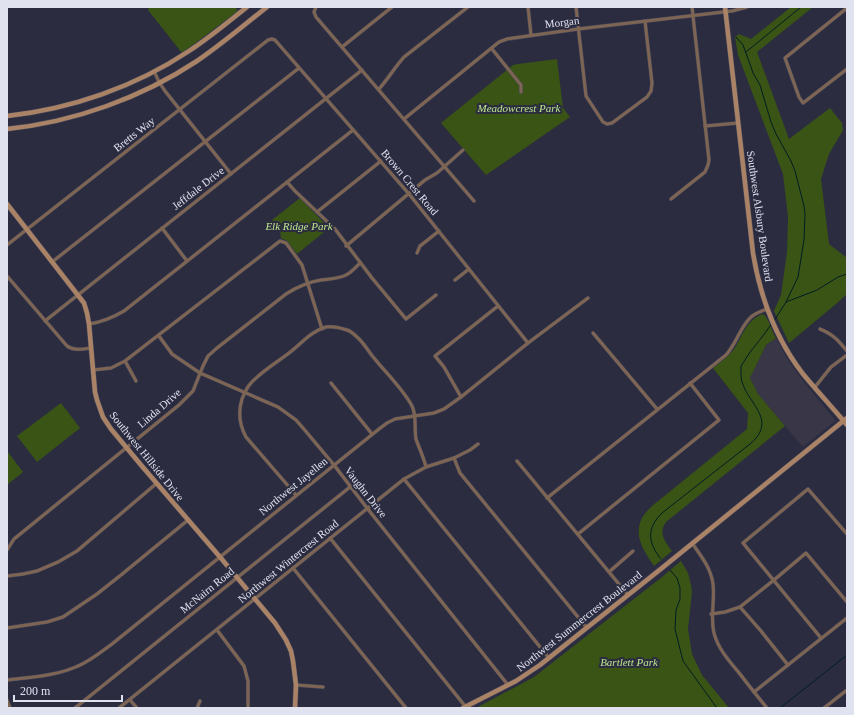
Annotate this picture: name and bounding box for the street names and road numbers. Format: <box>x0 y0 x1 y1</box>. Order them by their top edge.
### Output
street label: Morgan <box>544 14 580 30</box>
street label: Bretts Way <box>111 114 157 154</box>
street label: Brown Crest Road <box>379 147 441 218</box>
street label: Southwest Alsbury Boulevard <box>745 150 775 283</box>
street label: Jeffdale Drive <box>170 164 226 212</box>
street label: Linda Drive <box>135 386 183 430</box>
street label: Southwest Hillside Drive <box>107 409 187 503</box>
street label: Northwest Jayellen <box>256 454 330 517</box>
street label: Vaughn Drive <box>342 464 390 520</box>
street label: Northwest Wintercrest Road <box>236 517 341 605</box>
street label: McNairn Road <box>178 564 237 615</box>
street label: Northwest Summercrest Boulevard <box>514 568 644 673</box>

